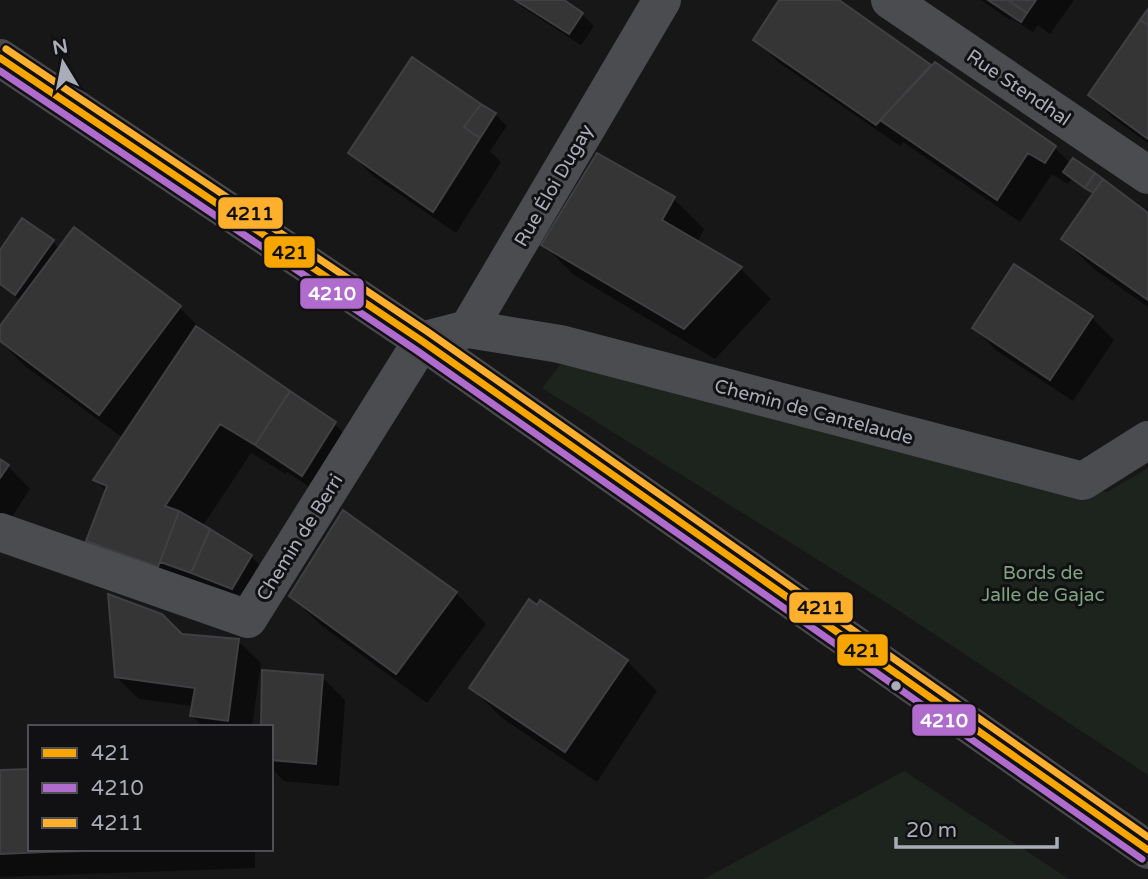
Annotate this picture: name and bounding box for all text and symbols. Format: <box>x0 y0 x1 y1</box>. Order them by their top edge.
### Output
north arrow <box>28 28 98 98</box>
text: N <box>51 35 70 59</box>
street label: Rue Stendhal <box>962 45 1075 131</box>
street label: Rue Éloi Dugay <box>510 121 598 250</box>
line badge: 4211 <box>217 196 284 230</box>
text: 4211 <box>226 203 274 225</box>
line badge: 421 <box>263 235 316 269</box>
text: 421 <box>272 242 308 264</box>
line badge: 4210 <box>299 277 365 310</box>
text: 4210 <box>308 283 356 305</box>
street label: Chemin de Cantelaude <box>712 375 915 449</box>
street label: Chemin de Berri <box>252 470 348 605</box>
park label: Bords de Jalle de Gajac <box>981 562 1105 606</box>
line badge: 4211 <box>788 591 854 624</box>
text: 4211 <box>797 597 845 619</box>
line badge: 421 <box>836 633 889 667</box>
text: 421 <box>844 640 880 662</box>
unlabelled marker <box>889 679 903 693</box>
line badge: 4210 <box>911 703 977 737</box>
text: 4210 <box>920 710 968 732</box>
legend <box>28 725 273 851</box>
text: 421 <box>91 741 131 766</box>
text: 4210 <box>91 776 144 801</box>
scale bar <box>896 806 1057 850</box>
text: 4211 <box>91 811 144 836</box>
text: 20 m <box>906 818 957 843</box>

